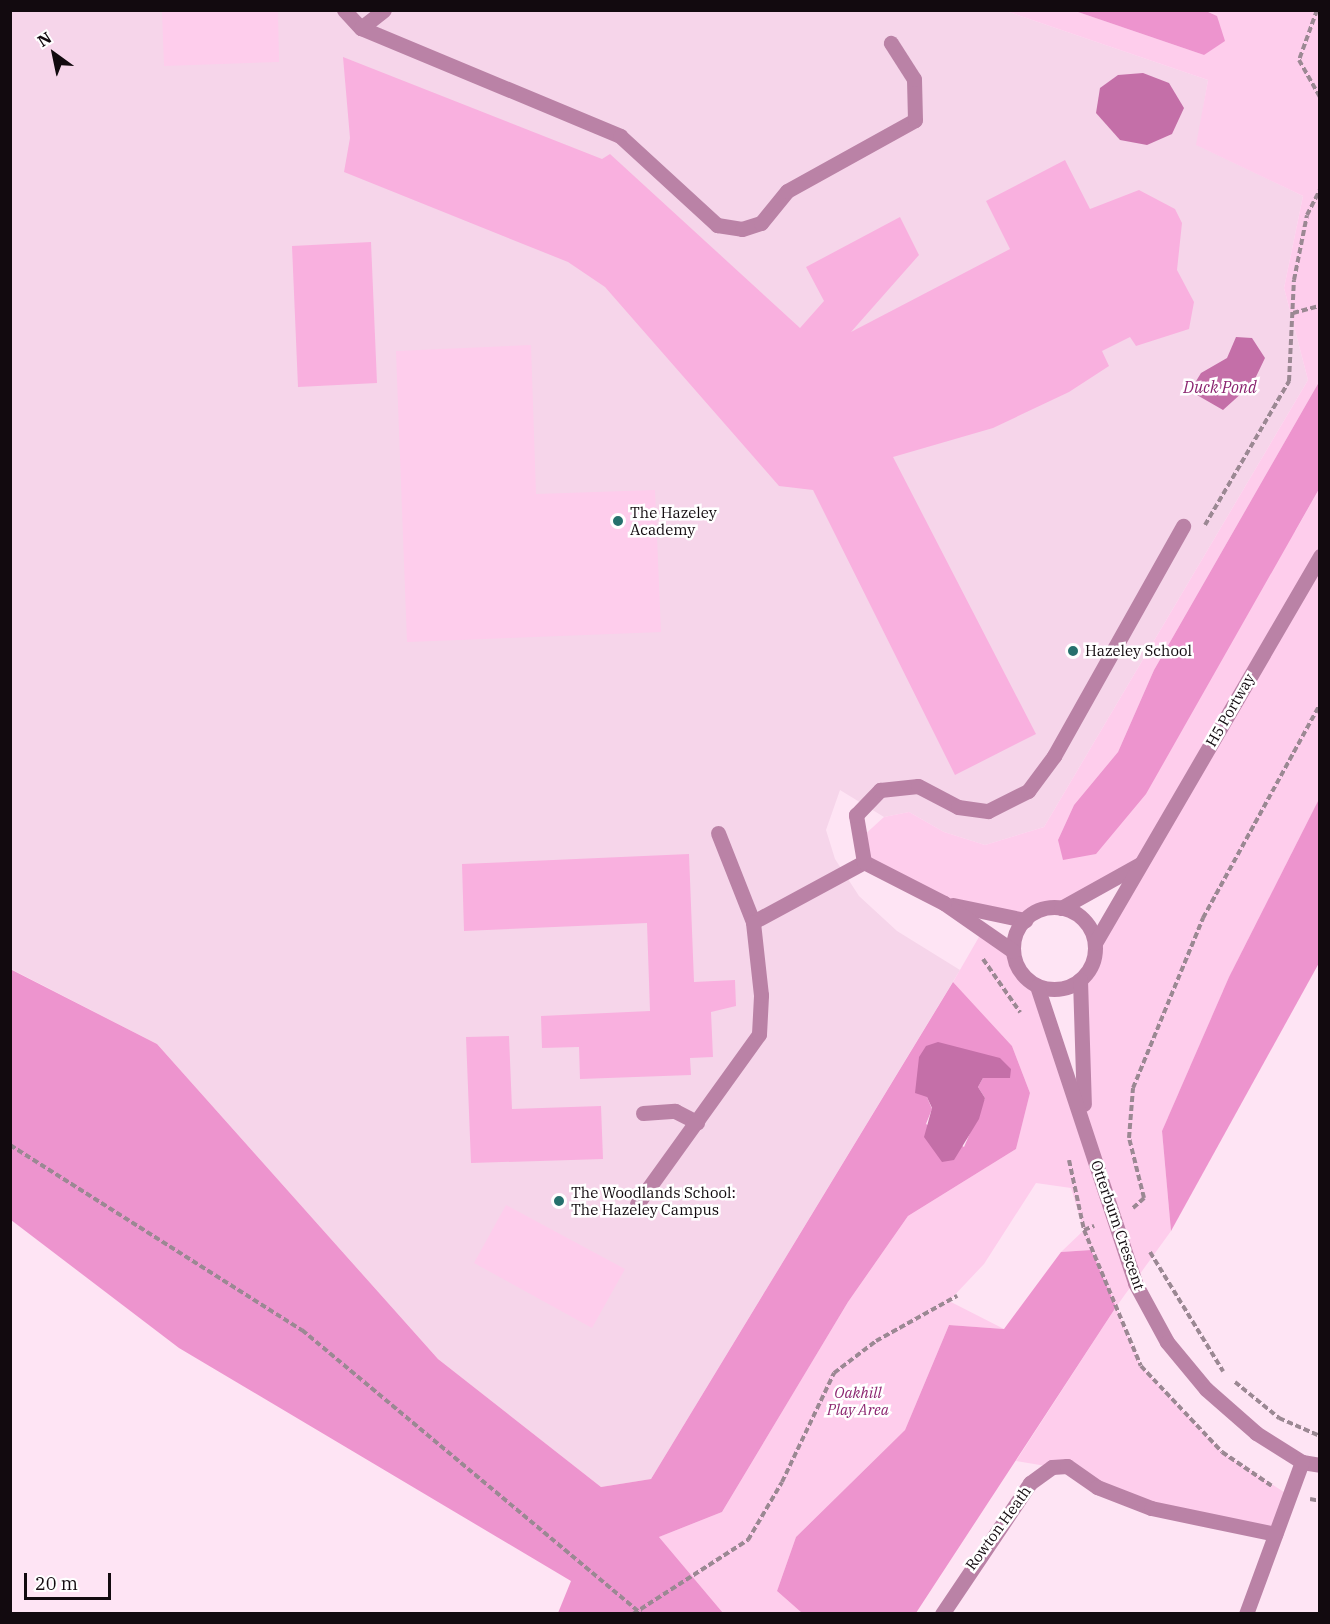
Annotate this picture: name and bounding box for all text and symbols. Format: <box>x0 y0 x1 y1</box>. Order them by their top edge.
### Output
north arrow <box>24 24 84 84</box>
text: N <box>33 27 55 51</box>
water label: Duck Pond <box>1183 377 1257 397</box>
place label: The Hazeley Academy <box>630 503 717 538</box>
marker: The Hazeley Academy <box>611 514 625 528</box>
place label: Hazeley School <box>1085 642 1192 660</box>
marker: Hazeley School <box>1066 644 1080 658</box>
street label: H5 Portway <box>1202 670 1258 750</box>
street label: Otterburn Crescent <box>1087 1158 1149 1292</box>
place label: The Woodlands School: The Hazeley Campus <box>571 1183 736 1218</box>
marker: The Woodlands School: The Hazeley Campus <box>552 1194 566 1208</box>
park label: Oakhill Play Area <box>827 1383 889 1418</box>
street label: Rowton Heath <box>962 1483 1034 1573</box>
scale bar <box>27 1561 114 1599</box>
text: 20 m <box>35 1572 78 1595</box>

